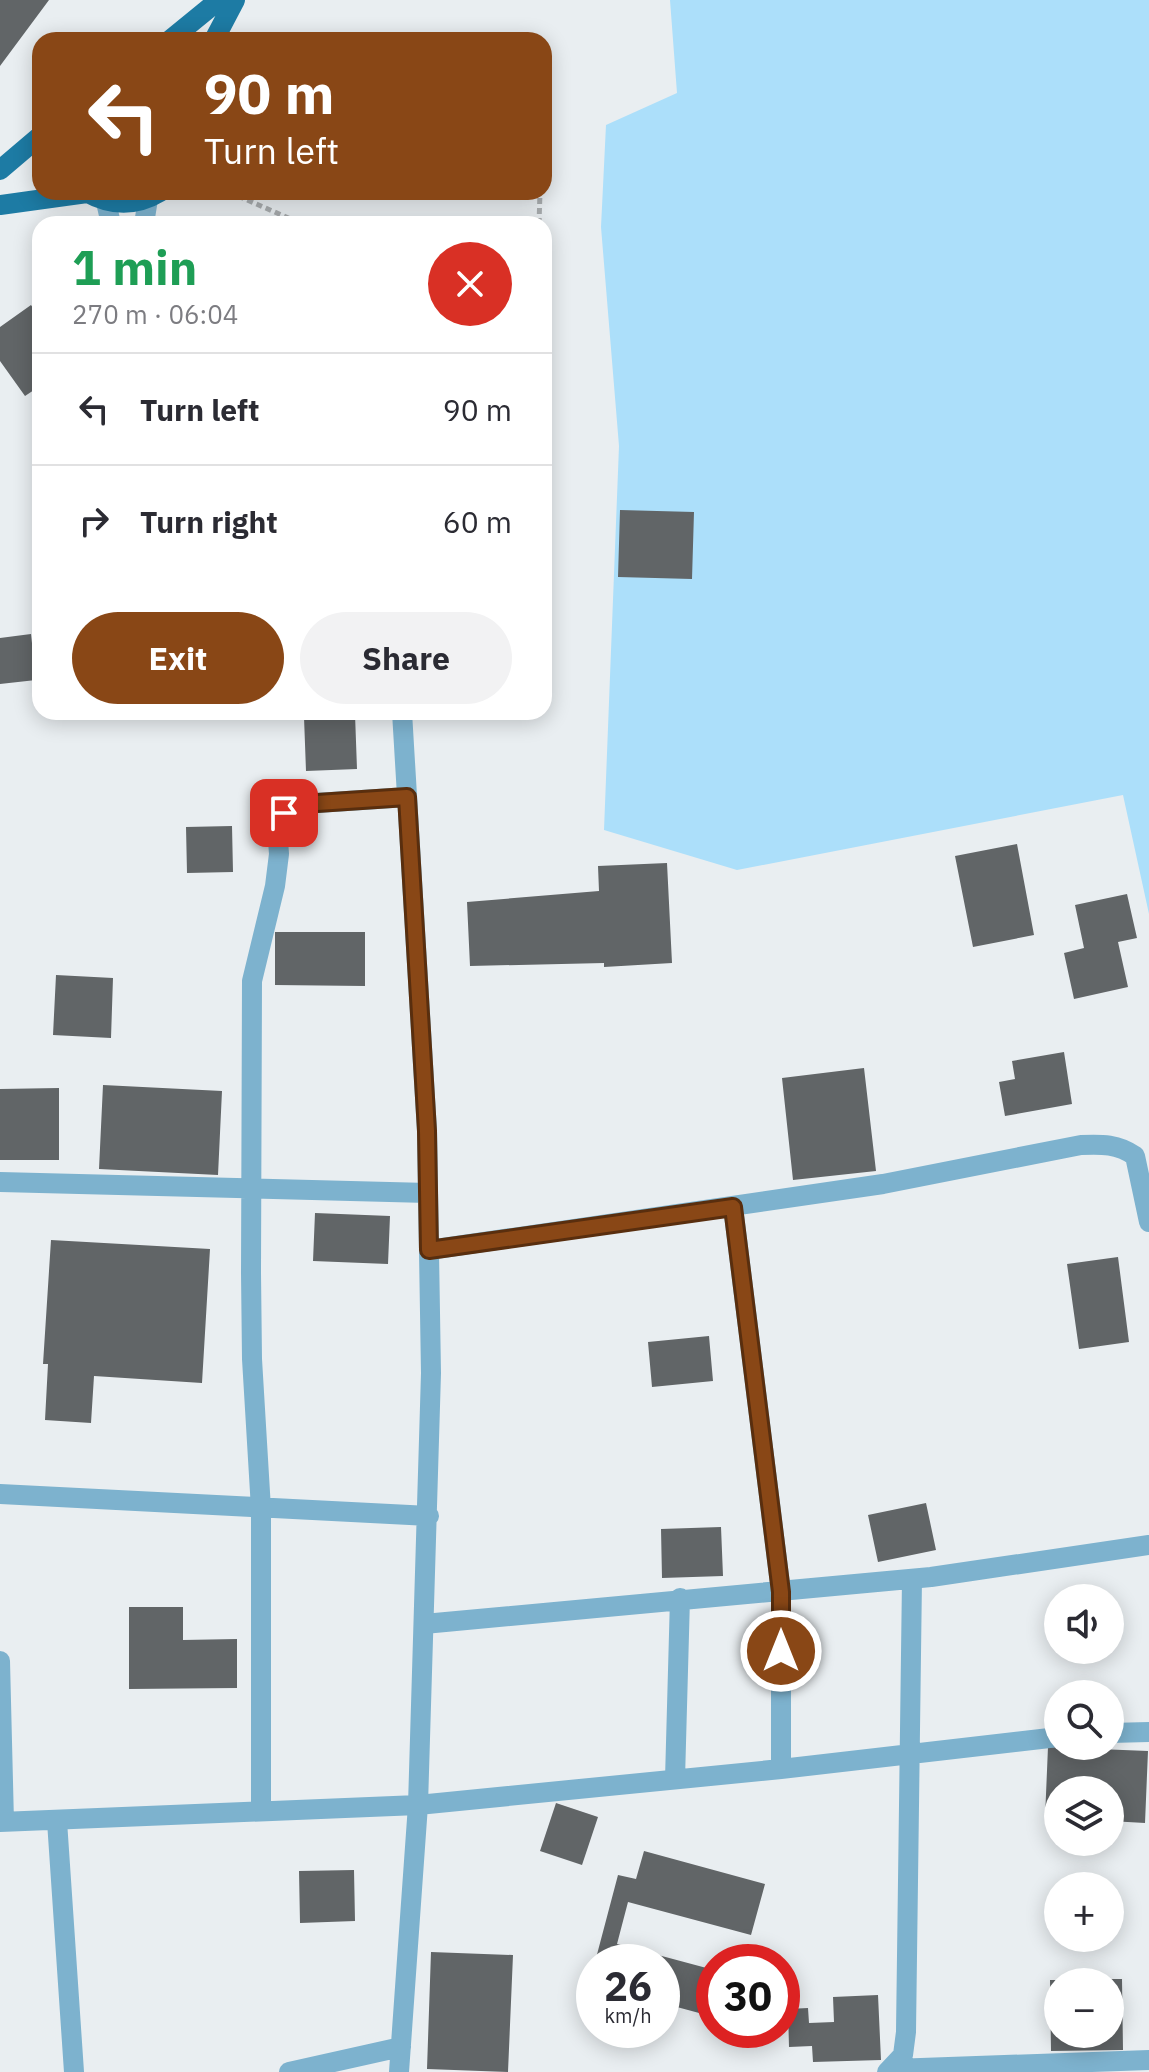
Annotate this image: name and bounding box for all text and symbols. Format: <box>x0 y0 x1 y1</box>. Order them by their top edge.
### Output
text: 90 m <box>204 57 334 129</box>
icon: left <box>72 64 176 168</box>
text: Turn left <box>204 127 339 174</box>
text: 1 min <box>72 236 197 298</box>
button: close <box>428 242 512 326</box>
text: 270 m · 06:04 <box>72 297 238 331</box>
icon: left <box>72 387 116 431</box>
text: Turn left <box>140 390 259 429</box>
text: 90 m <box>443 390 512 429</box>
icon: right <box>72 499 116 543</box>
text: Turn right <box>140 502 278 541</box>
text: 60 m <box>443 502 512 541</box>
button: Exit <box>72 612 284 704</box>
button: Share <box>300 612 512 704</box>
pin <box>250 779 318 847</box>
icon: arrive <box>262 791 306 835</box>
map controls <box>1044 1584 1124 2048</box>
button: sound <box>1044 1584 1124 1664</box>
position arrow <box>739 1609 823 1693</box>
button: search <box>1044 1680 1124 1760</box>
button: layers <box>1044 1776 1124 1856</box>
button: + <box>1044 1872 1124 1952</box>
speed limit sign: 30 <box>696 1944 800 2048</box>
text: 26 <box>604 1960 652 2012</box>
button: − <box>1044 1968 1124 2048</box>
text: km/h <box>604 2002 652 2029</box>

